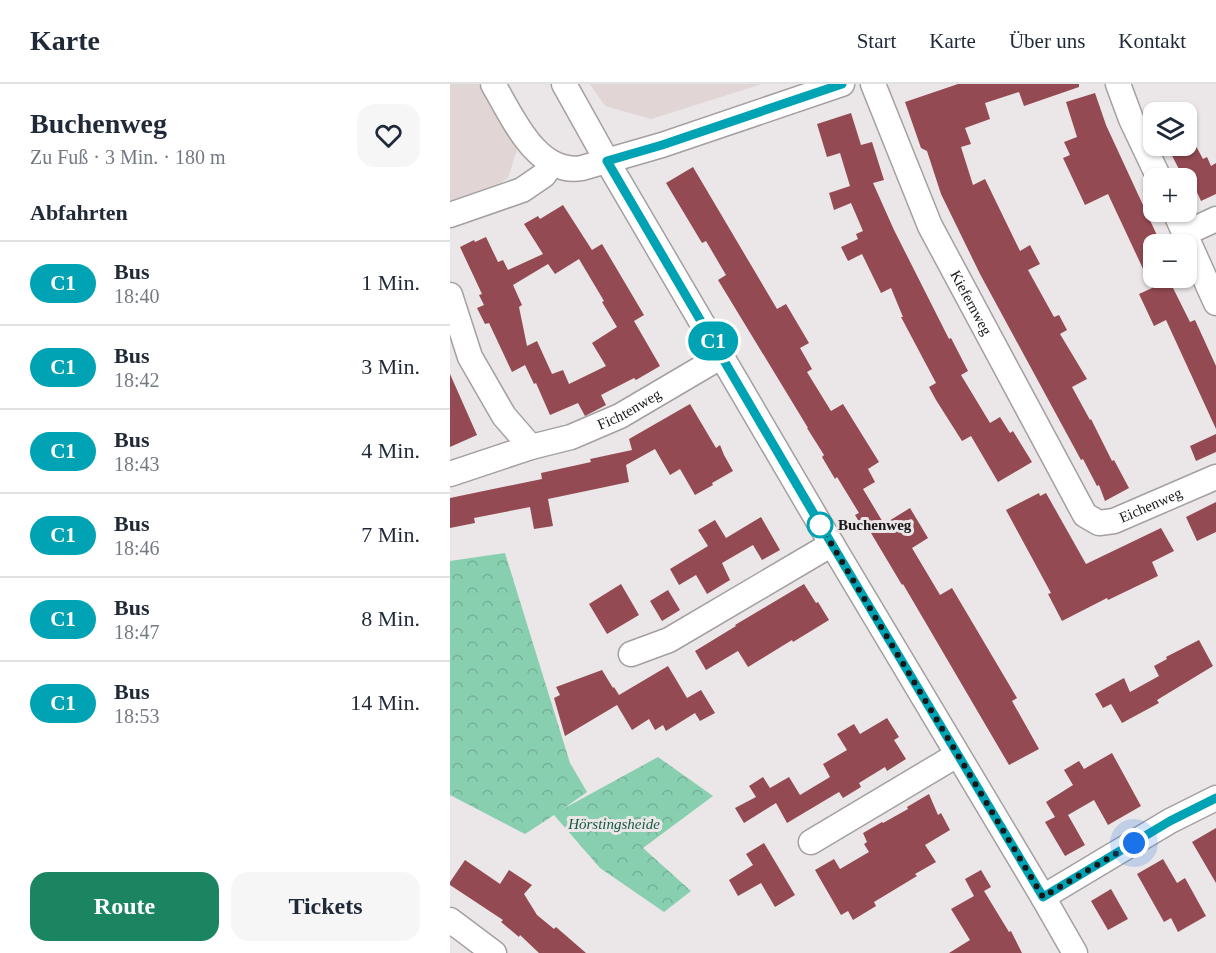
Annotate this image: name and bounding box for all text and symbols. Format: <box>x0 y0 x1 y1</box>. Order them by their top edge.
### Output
text: Karte <box>30 25 100 56</box>
text: Start <box>857 29 896 53</box>
text: Karte <box>929 29 976 53</box>
text: Über uns <box>1009 29 1085 53</box>
text: Kontakt <box>1118 29 1186 53</box>
map controls <box>1143 102 1197 288</box>
button: layers <box>1143 102 1197 156</box>
button: heart <box>357 104 420 167</box>
text: Buchenweg <box>30 108 167 139</box>
text: Zu Fuß · 3 Min. · 180 m <box>30 146 226 168</box>
button: + <box>1143 168 1197 222</box>
text: Abfahrten <box>30 200 128 225</box>
button: − <box>1143 234 1197 288</box>
text: Bus <box>114 259 149 284</box>
street label: Kiefernweg <box>947 268 995 338</box>
text: 1 Min. <box>361 270 420 295</box>
text: C1 <box>50 271 76 295</box>
text: 18:40 <box>114 285 160 307</box>
line badge: C1 <box>686 322 740 360</box>
text: C1 <box>700 329 726 353</box>
text: Bus <box>114 343 149 368</box>
text: 3 Min. <box>361 354 420 379</box>
text: C1 <box>50 355 76 379</box>
text: 18:42 <box>114 369 160 391</box>
street label: Fichtenweg <box>595 385 664 433</box>
text: Bus <box>114 427 149 452</box>
text: 4 Min. <box>361 438 420 463</box>
text: C1 <box>50 439 76 463</box>
text: 18:43 <box>114 453 160 475</box>
street label: Eichenweg <box>1117 484 1185 526</box>
text: Bus <box>114 511 149 536</box>
marker: Buchenweg <box>807 512 833 538</box>
place label: Buchenweg <box>838 517 912 533</box>
text: 7 Min. <box>361 522 420 547</box>
text: C1 <box>50 523 76 547</box>
text: 18:46 <box>114 537 160 559</box>
text: Bus <box>114 595 149 620</box>
text: 8 Min. <box>361 606 420 631</box>
text: C1 <box>50 607 76 631</box>
text: 18:47 <box>114 621 160 643</box>
text: Bus <box>114 679 149 704</box>
text: 14 Min. <box>350 690 420 715</box>
text: C1 <box>50 691 76 715</box>
text: 18:53 <box>114 705 160 727</box>
park label: Hörstingsheide <box>567 816 660 832</box>
your location <box>1119 828 1149 858</box>
button: Route <box>30 872 219 941</box>
button: Tickets <box>231 872 420 941</box>

